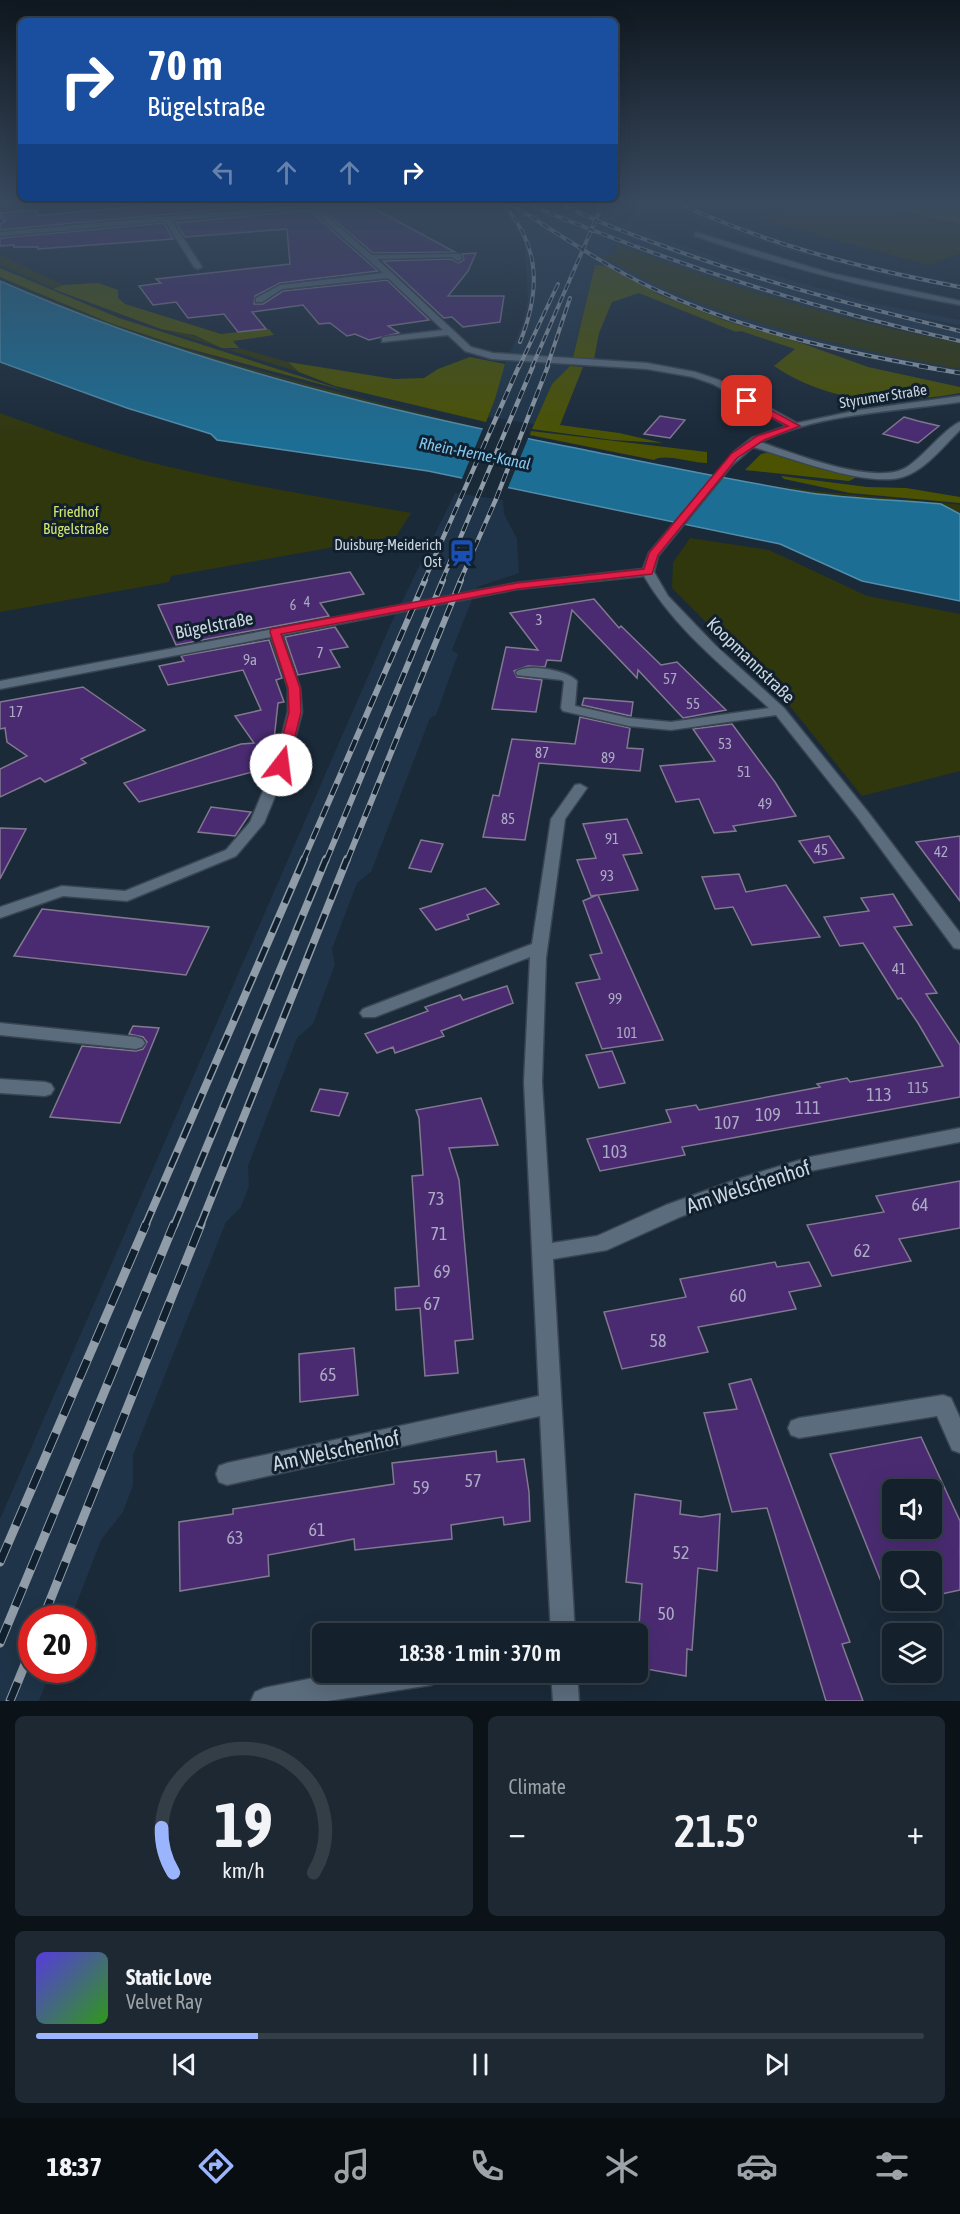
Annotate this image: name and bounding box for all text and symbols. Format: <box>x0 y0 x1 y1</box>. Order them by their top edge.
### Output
text: 70 m <box>147 41 222 89</box>
icon: right <box>48 42 126 120</box>
text: Bügelstraße <box>147 91 266 122</box>
icon: left <box>207 156 240 189</box>
icon: ahead <box>270 156 303 189</box>
icon: ahead <box>333 156 366 189</box>
icon: right <box>396 156 429 189</box>
pin <box>721 375 772 426</box>
street label: Styrumer Straße <box>838 381 928 411</box>
icon: arrive <box>730 384 763 417</box>
water label: Rhein-Herne-Kanal <box>418 433 532 473</box>
park label: Friedhof Bügelstraße <box>43 503 109 537</box>
place label: Duisburg-Meiderich Ost <box>334 536 442 570</box>
station icon: Duisburg-Meiderich Ost <box>447 538 477 568</box>
house number: 4 <box>304 594 311 610</box>
house number: 6 <box>290 597 297 613</box>
street label: Bügelstraße <box>173 607 255 643</box>
house number: 3 <box>535 611 543 628</box>
street label: Koopmannstraße <box>703 613 799 707</box>
house number: 7 <box>316 644 324 661</box>
house number: 9a <box>243 651 257 668</box>
house number: 57 <box>663 670 677 687</box>
house number: 55 <box>686 695 700 712</box>
house number: 17 <box>9 703 23 720</box>
position arrow <box>249 733 313 797</box>
house number: 53 <box>718 735 732 752</box>
house number: 87 <box>535 744 549 761</box>
house number: 89 <box>601 749 615 766</box>
house number: 51 <box>737 763 751 780</box>
house number: 49 <box>758 795 772 812</box>
house number: 85 <box>501 810 515 827</box>
house number: 91 <box>605 830 619 847</box>
house number: 45 <box>814 841 828 858</box>
house number: 42 <box>934 843 948 860</box>
house number: 93 <box>600 867 614 884</box>
house number: 41 <box>892 960 906 977</box>
house number: 99 <box>608 990 622 1007</box>
house number: 101 <box>616 1024 638 1041</box>
house number: 115 <box>907 1079 929 1096</box>
house number: 113 <box>866 1084 892 1105</box>
house number: 111 <box>795 1097 821 1118</box>
house number: 109 <box>755 1104 781 1125</box>
house number: 107 <box>714 1112 740 1133</box>
house number: 103 <box>602 1141 628 1162</box>
street label: Am Welschenhof <box>683 1155 813 1217</box>
house number: 73 <box>428 1188 444 1209</box>
house number: 64 <box>912 1194 928 1215</box>
house number: 71 <box>431 1223 447 1244</box>
house number: 62 <box>854 1240 870 1261</box>
house number: 69 <box>434 1261 450 1282</box>
house number: 60 <box>730 1285 746 1306</box>
house number: 67 <box>424 1293 440 1314</box>
house number: 58 <box>650 1330 666 1351</box>
house number: 65 <box>320 1364 336 1385</box>
street label: Am Welschenhof <box>270 1425 402 1475</box>
house number: 57 <box>465 1470 481 1491</box>
house number: 59 <box>413 1477 429 1498</box>
map controls <box>882 1479 942 1683</box>
button: sound <box>882 1479 942 1539</box>
house number: 61 <box>309 1519 325 1540</box>
house number: 63 <box>227 1527 243 1548</box>
house number: 52 <box>673 1542 689 1563</box>
button: search <box>882 1551 942 1611</box>
house number: 50 <box>658 1603 674 1624</box>
speed limit sign: 20 <box>18 1605 96 1683</box>
button: layers <box>882 1623 942 1683</box>
text: 18:38 · 1 min · 370 m <box>399 1640 561 1666</box>
text: Climate <box>509 1775 566 1798</box>
text: 19 <box>214 1789 273 1860</box>
text: 21.5° <box>674 1805 758 1857</box>
text: − <box>509 1813 526 1851</box>
text: + <box>907 1813 924 1851</box>
text: km/h <box>222 1858 265 1883</box>
text: Static Love <box>126 1964 212 1990</box>
text: Velvet Ray <box>126 1990 203 2013</box>
icon: previous <box>168 2048 201 2081</box>
icon: pause <box>464 2048 497 2081</box>
icon: next <box>760 2048 793 2081</box>
icon: directions <box>195 2145 237 2187</box>
icon: music <box>331 2145 373 2187</box>
icon: phone <box>466 2145 508 2187</box>
icon: climate <box>601 2145 643 2187</box>
icon: car <box>736 2145 778 2187</box>
icon: filters <box>871 2145 913 2187</box>
text: 18:37 <box>47 2151 102 2182</box>

